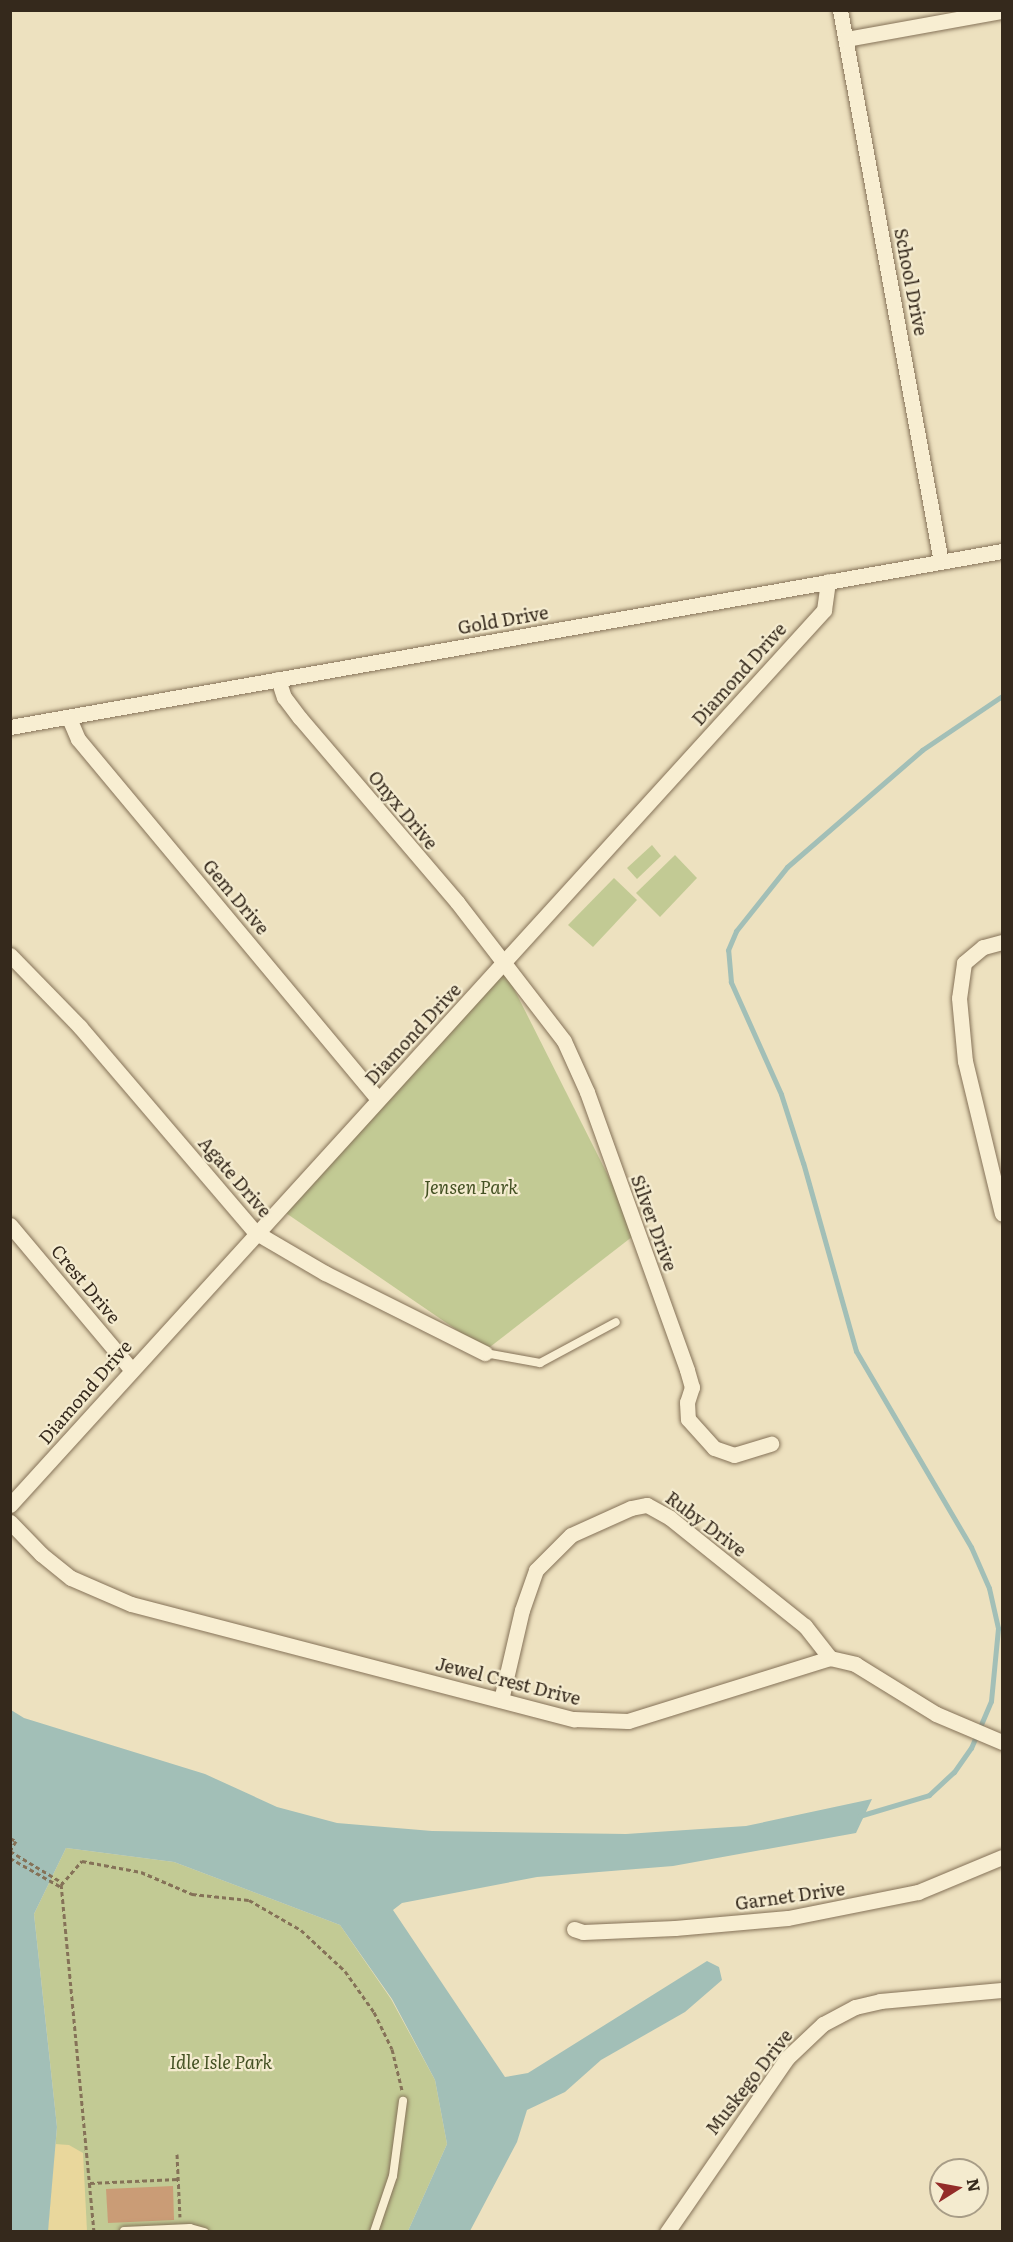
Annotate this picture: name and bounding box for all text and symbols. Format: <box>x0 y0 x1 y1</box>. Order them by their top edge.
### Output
street label: School Drive <box>890 226 932 338</box>
street label: Gold Drive <box>456 601 550 639</box>
street label: Diamond Drive <box>687 618 791 730</box>
street label: Onyx Drive <box>364 766 442 854</box>
street label: Gem Drive <box>198 855 274 939</box>
street label: Diamond Drive <box>361 979 465 1089</box>
street label: Agate Drive <box>194 1132 276 1222</box>
street label: Silver Drive <box>627 1172 681 1274</box>
park label: Jensen Park <box>424 1176 518 1198</box>
street label: Crest Drive <box>47 1240 125 1328</box>
street label: Diamond Drive <box>34 1336 136 1448</box>
street label: Ruby Drive <box>661 1487 751 1561</box>
street label: Jewel Crest Drive <box>433 1653 583 1709</box>
street label: Garnet Drive <box>734 1878 846 1914</box>
street label: Muskego Drive <box>701 2025 797 2139</box>
park label: Idle Isle Park <box>170 2051 272 2073</box>
north arrow <box>929 2158 989 2218</box>
text: N <box>962 2176 988 2194</box>

